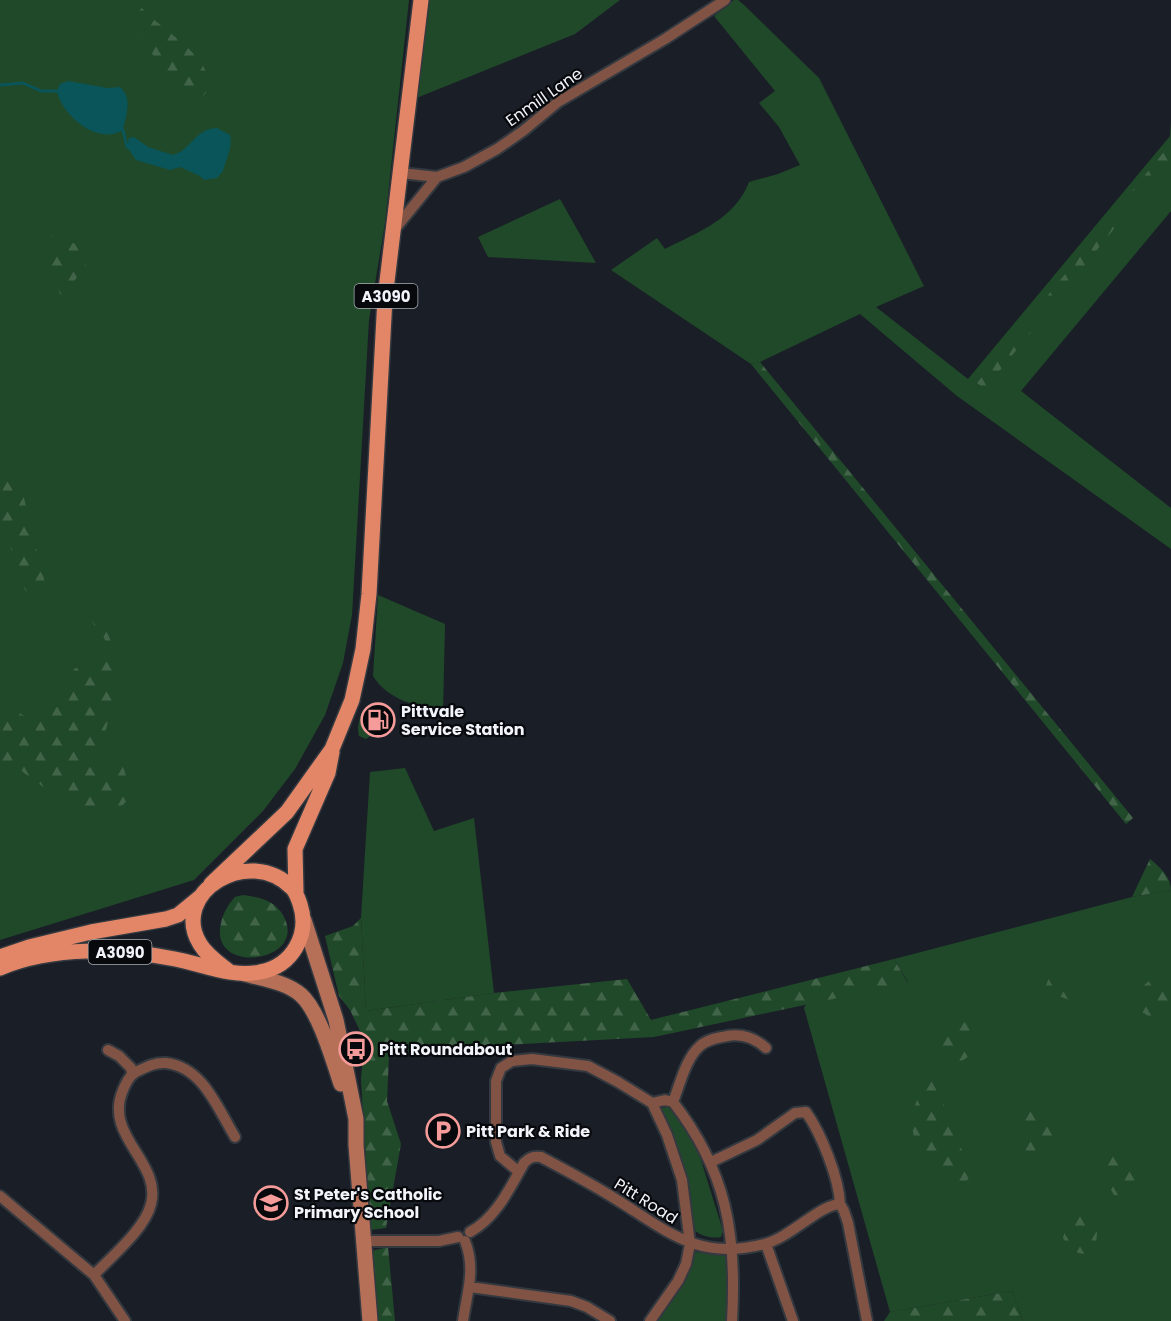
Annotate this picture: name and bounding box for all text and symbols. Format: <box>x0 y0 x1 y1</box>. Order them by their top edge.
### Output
street label: Enmill Lane <box>501 62 587 132</box>
road number: A3090 <box>354 284 418 308</box>
place label: Pittvale Service Station <box>401 700 525 741</box>
fuel station icon: Pittvale Service Station <box>360 702 396 738</box>
road number: A3090 <box>88 940 152 964</box>
bus stop icon: Pitt Roundabout <box>338 1031 374 1067</box>
place label: Pitt Roundabout <box>379 1038 512 1061</box>
parking icon: Pitt Park & Ride <box>425 1113 461 1149</box>
place label: Pitt Park & Ride <box>466 1120 590 1143</box>
street label: Pitt Road <box>610 1173 682 1229</box>
place label: St Peter's Catholic Primary School <box>294 1183 443 1224</box>
school or university icon: St Peter's Catholic Primary School <box>253 1185 289 1221</box>

